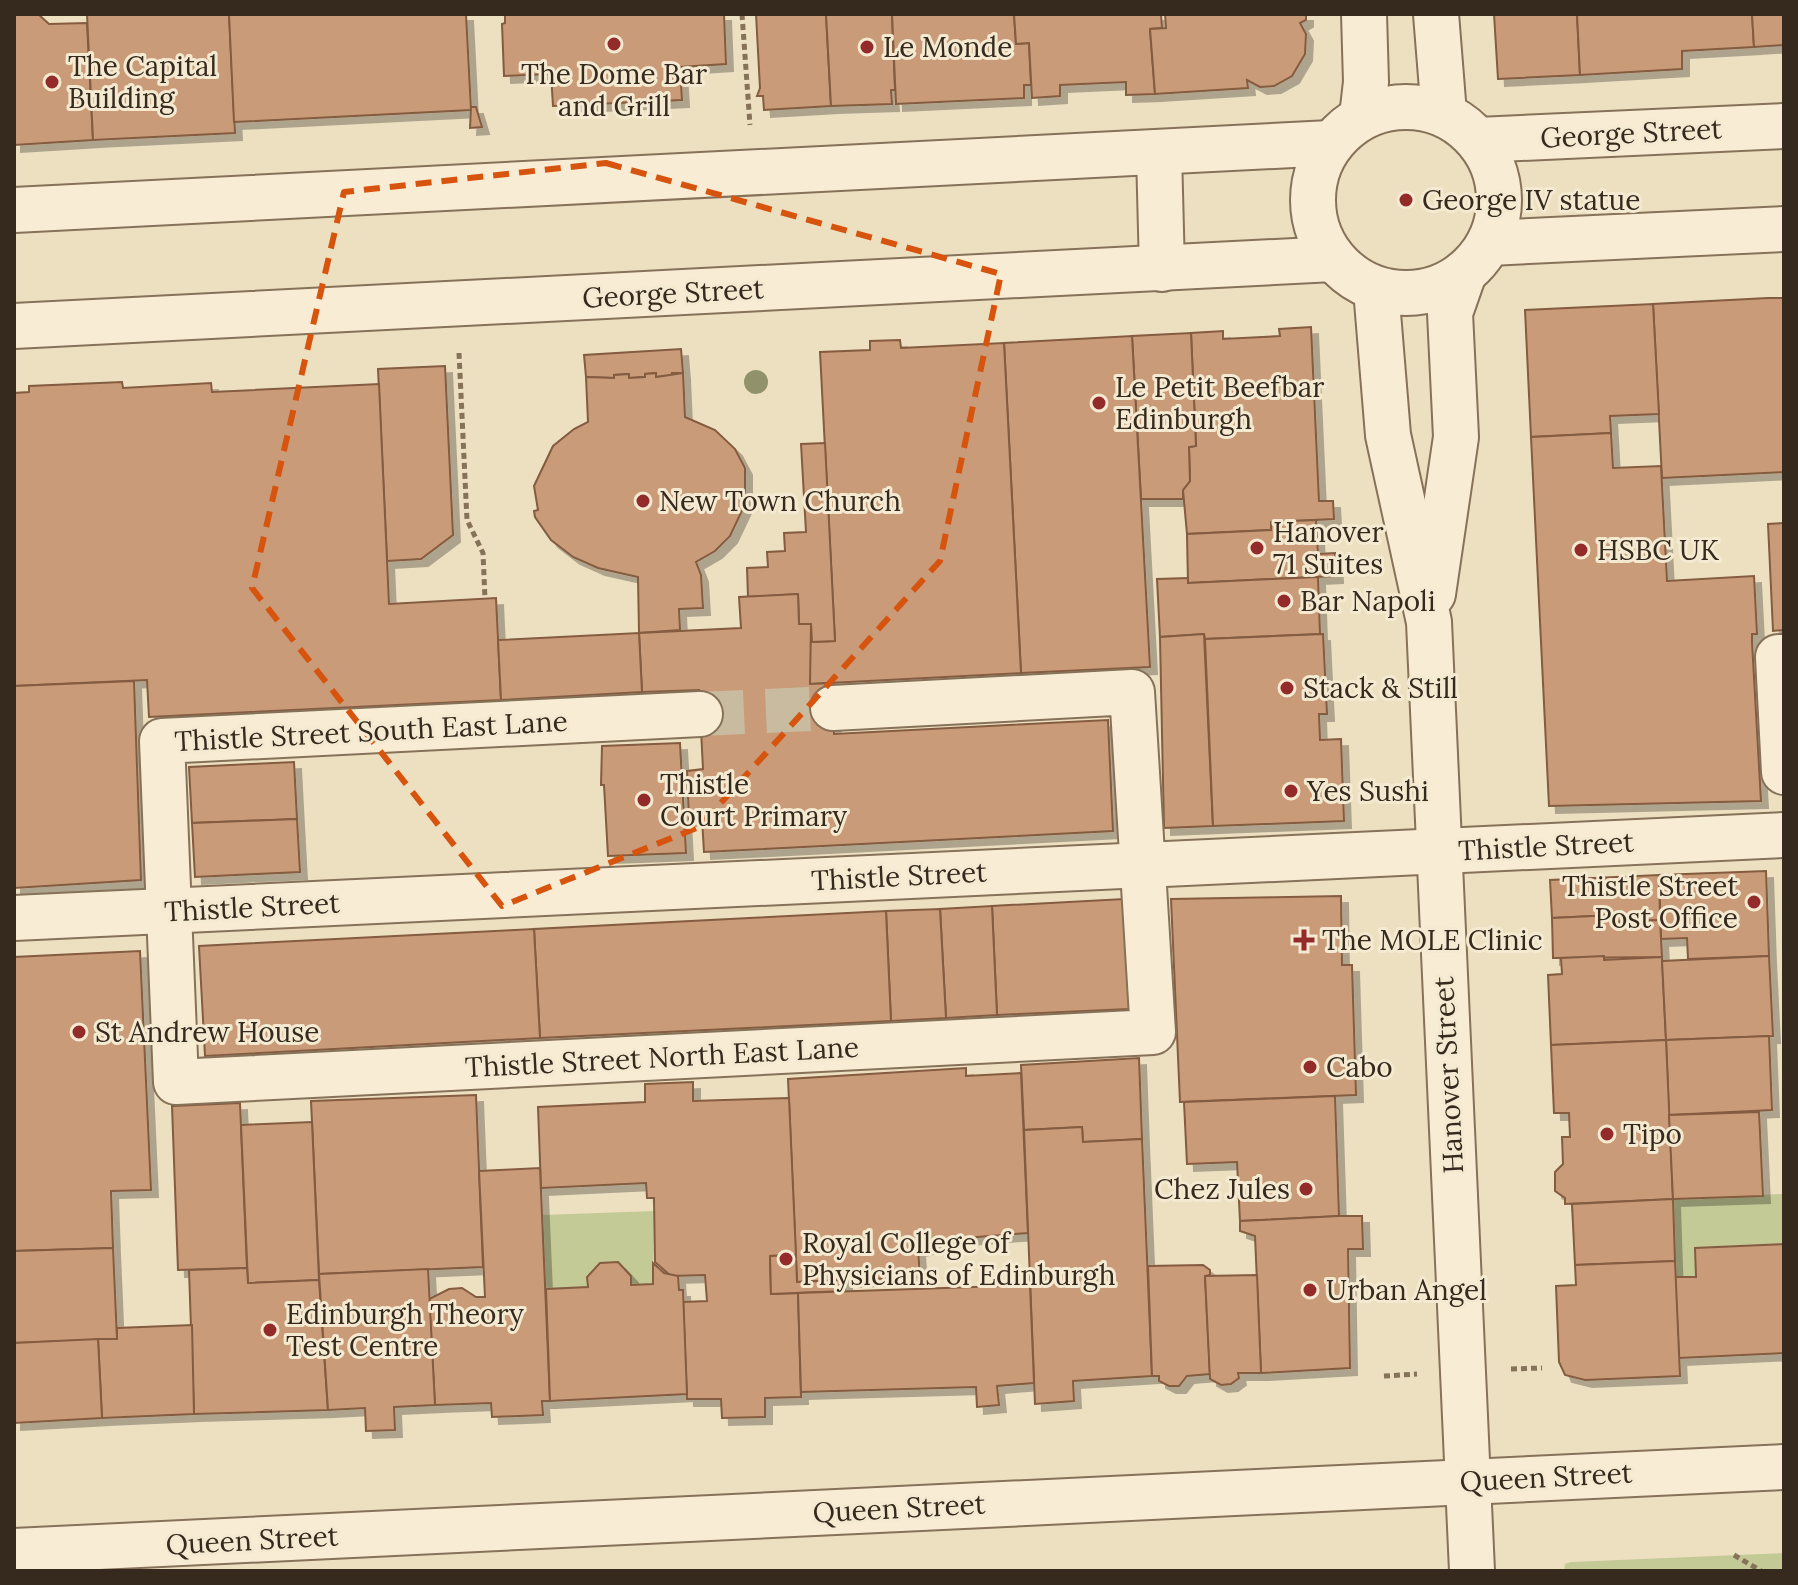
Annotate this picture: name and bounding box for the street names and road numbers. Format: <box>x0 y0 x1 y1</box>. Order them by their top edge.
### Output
street label: George Street <box>1539 110 1723 156</box>
street label: George Street <box>581 270 765 316</box>
street label: Thistle Street South East Lane <box>173 703 569 759</box>
street label: Thistle Street <box>1457 823 1635 869</box>
street label: Thistle Street <box>810 853 988 899</box>
street label: Thistle Street <box>163 884 341 930</box>
street label: Hanover Street <box>1425 975 1471 1174</box>
street label: Thistle Street North East Lane <box>464 1029 860 1085</box>
street label: Queen Street <box>1459 1454 1633 1500</box>
street label: Queen Street <box>812 1485 986 1531</box>
street label: Queen Street <box>165 1517 339 1563</box>

